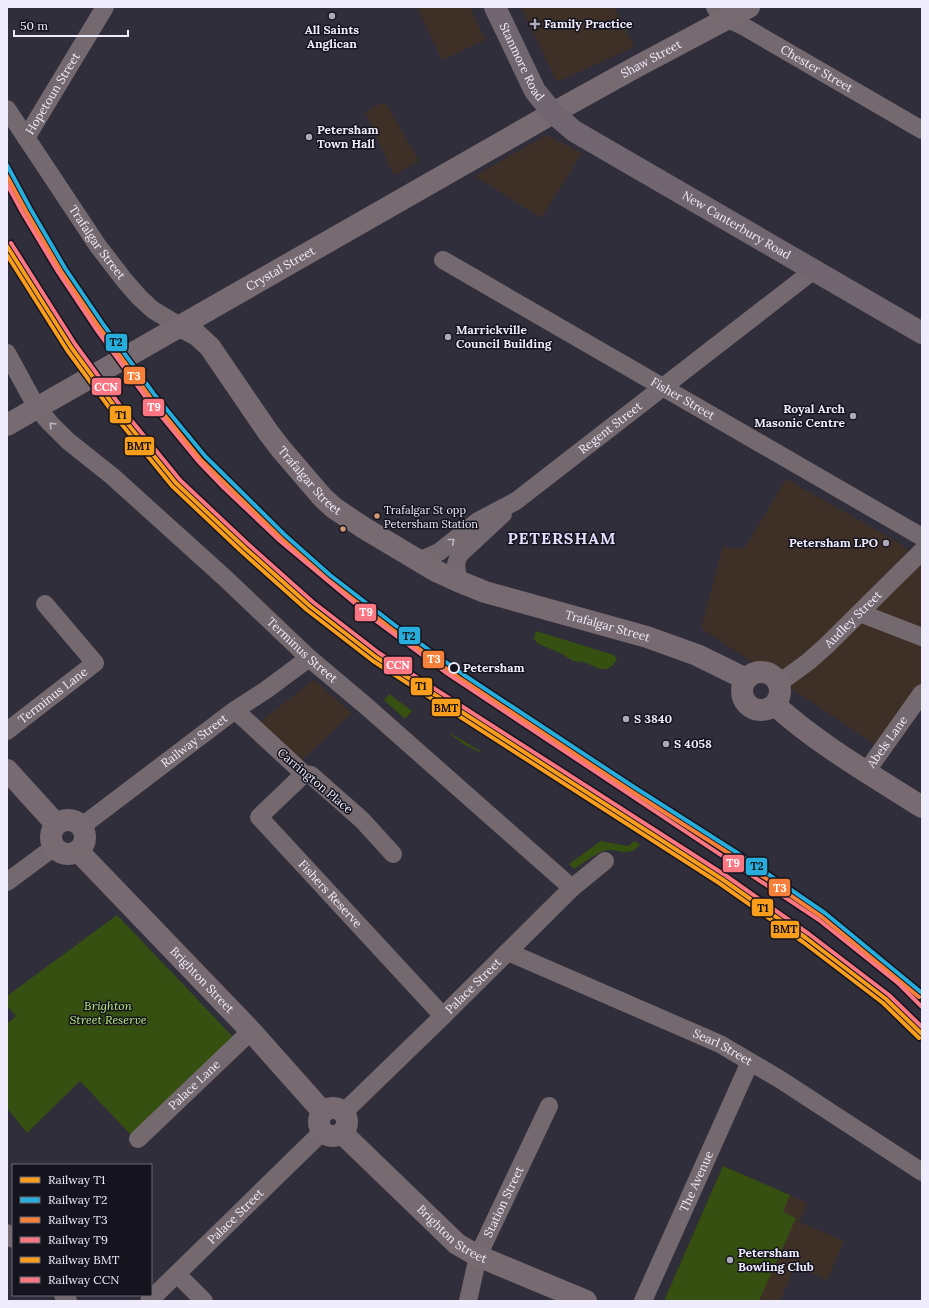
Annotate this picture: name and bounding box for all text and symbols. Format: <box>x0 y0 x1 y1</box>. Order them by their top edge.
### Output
marker: All Saints Anglican <box>327 11 337 21</box>
scale bar <box>14 12 128 38</box>
place label: Family Practice <box>544 16 633 31</box>
text: 50 m <box>20 18 48 33</box>
marker: Family Practice <box>529 18 541 30</box>
street label: Stanmore Road <box>497 20 548 104</box>
place label: All Saints Anglican <box>305 22 359 51</box>
street label: Shaw Street <box>618 36 684 81</box>
street label: Chester Street <box>778 41 856 95</box>
street label: Hopetoun Street <box>22 49 83 137</box>
place label: Petersham Town Hall <box>317 122 379 151</box>
marker: Petersham Town Hall <box>304 132 314 142</box>
street label: New Canterbury Road <box>680 187 794 262</box>
street label: Trafalgar Street <box>66 202 129 283</box>
street label: Crystal Street <box>243 242 318 294</box>
place label: Marrickville Council Building <box>456 322 553 351</box>
marker: Marrickville Council Building <box>443 332 453 342</box>
line badge: T2 <box>105 333 128 352</box>
text: T2 <box>109 335 123 349</box>
line badge: T3 <box>123 366 146 385</box>
text: T3 <box>127 369 141 383</box>
street label: Fisher Street <box>648 374 718 423</box>
line badge: CCN <box>91 377 122 396</box>
text: CCN <box>94 380 118 394</box>
line badge: T9 <box>142 398 165 417</box>
street label: Regent Street <box>575 398 645 457</box>
text: T9 <box>147 400 161 414</box>
place label: Royal Arch Masonic Centre <box>754 401 846 430</box>
line badge: T1 <box>109 405 132 424</box>
text: T1 <box>115 408 127 422</box>
marker: Royal Arch Masonic Centre <box>848 411 858 421</box>
one-way arrow <box>49 422 57 430</box>
line badge: BMT <box>124 436 155 456</box>
text: BMT <box>127 439 151 453</box>
street label: Trafalgar Street <box>275 443 345 518</box>
place label: Trafalgar St opp Petersham Station <box>384 503 478 531</box>
marker: Trafalgar St opp Petersham Station <box>372 511 382 521</box>
unlabelled marker <box>338 524 348 534</box>
district label: PETERSHAM <box>507 528 617 548</box>
place label: Petersham LPO <box>789 535 878 550</box>
marker: Petersham LPO <box>881 538 891 548</box>
one-way arrow <box>448 539 455 546</box>
street label: Audley Street <box>820 587 885 651</box>
line badge: T9 <box>354 603 377 622</box>
text: T9 <box>359 605 373 619</box>
street label: Trafalgar Street <box>563 607 653 645</box>
street label: Terminus Street <box>264 614 341 686</box>
line badge: T2 <box>398 626 421 645</box>
text: T2 <box>402 629 416 643</box>
line badge: T3 <box>422 650 445 669</box>
text: T3 <box>427 652 441 666</box>
line badge: CCN <box>383 656 413 675</box>
text: CCN <box>386 658 410 672</box>
place label: Petersham <box>463 660 525 675</box>
marker: Petersham <box>448 662 460 674</box>
street label: Terminus Lane <box>15 663 91 727</box>
line badge: T1 <box>410 677 433 696</box>
text: T1 <box>415 679 427 693</box>
line badge: BMT <box>431 698 461 717</box>
text: BMT <box>434 701 458 715</box>
street label: Railway Street <box>158 710 231 770</box>
place label: S 3840 <box>634 711 672 726</box>
street label: Abels Lane <box>863 712 911 771</box>
marker: S 3840 <box>621 714 631 724</box>
place label: S 4058 <box>674 736 712 751</box>
marker: S 4058 <box>661 739 671 749</box>
street label: Carrington Place <box>275 745 356 817</box>
line badge: T9 <box>722 854 745 873</box>
text: T9 <box>726 856 740 870</box>
street label: Fishers Reserve <box>295 857 366 931</box>
line badge: T2 <box>745 857 768 876</box>
text: T2 <box>750 859 764 873</box>
line badge: T3 <box>768 878 791 897</box>
text: T3 <box>773 881 787 895</box>
line badge: T1 <box>751 898 774 917</box>
text: T1 <box>757 901 769 915</box>
line badge: BMT <box>770 920 800 939</box>
text: BMT <box>773 922 797 936</box>
street label: Brighton Street <box>167 943 238 1016</box>
street label: Palace Street <box>442 954 504 1017</box>
park label: Brighton Street Reserve <box>70 998 147 1027</box>
street label: Searl Street <box>691 1025 756 1069</box>
street label: Palace Lane <box>165 1056 223 1113</box>
street label: The Avenue <box>676 1148 716 1214</box>
street label: Station Street <box>480 1163 527 1240</box>
legend <box>12 1164 152 1296</box>
text: Railway T1 <box>48 1172 105 1187</box>
street label: Palace Street <box>204 1185 267 1247</box>
text: Railway T2 <box>48 1192 108 1207</box>
street label: Brighton Street <box>414 1201 490 1266</box>
text: Railway T3 <box>48 1212 108 1227</box>
text: Railway T9 <box>48 1232 108 1247</box>
place label: Petersham Bowling Club <box>738 1245 814 1274</box>
text: Railway BMT <box>48 1252 120 1267</box>
marker: Petersham Bowling Club <box>725 1255 735 1265</box>
text: Railway CCN <box>48 1272 119 1287</box>

